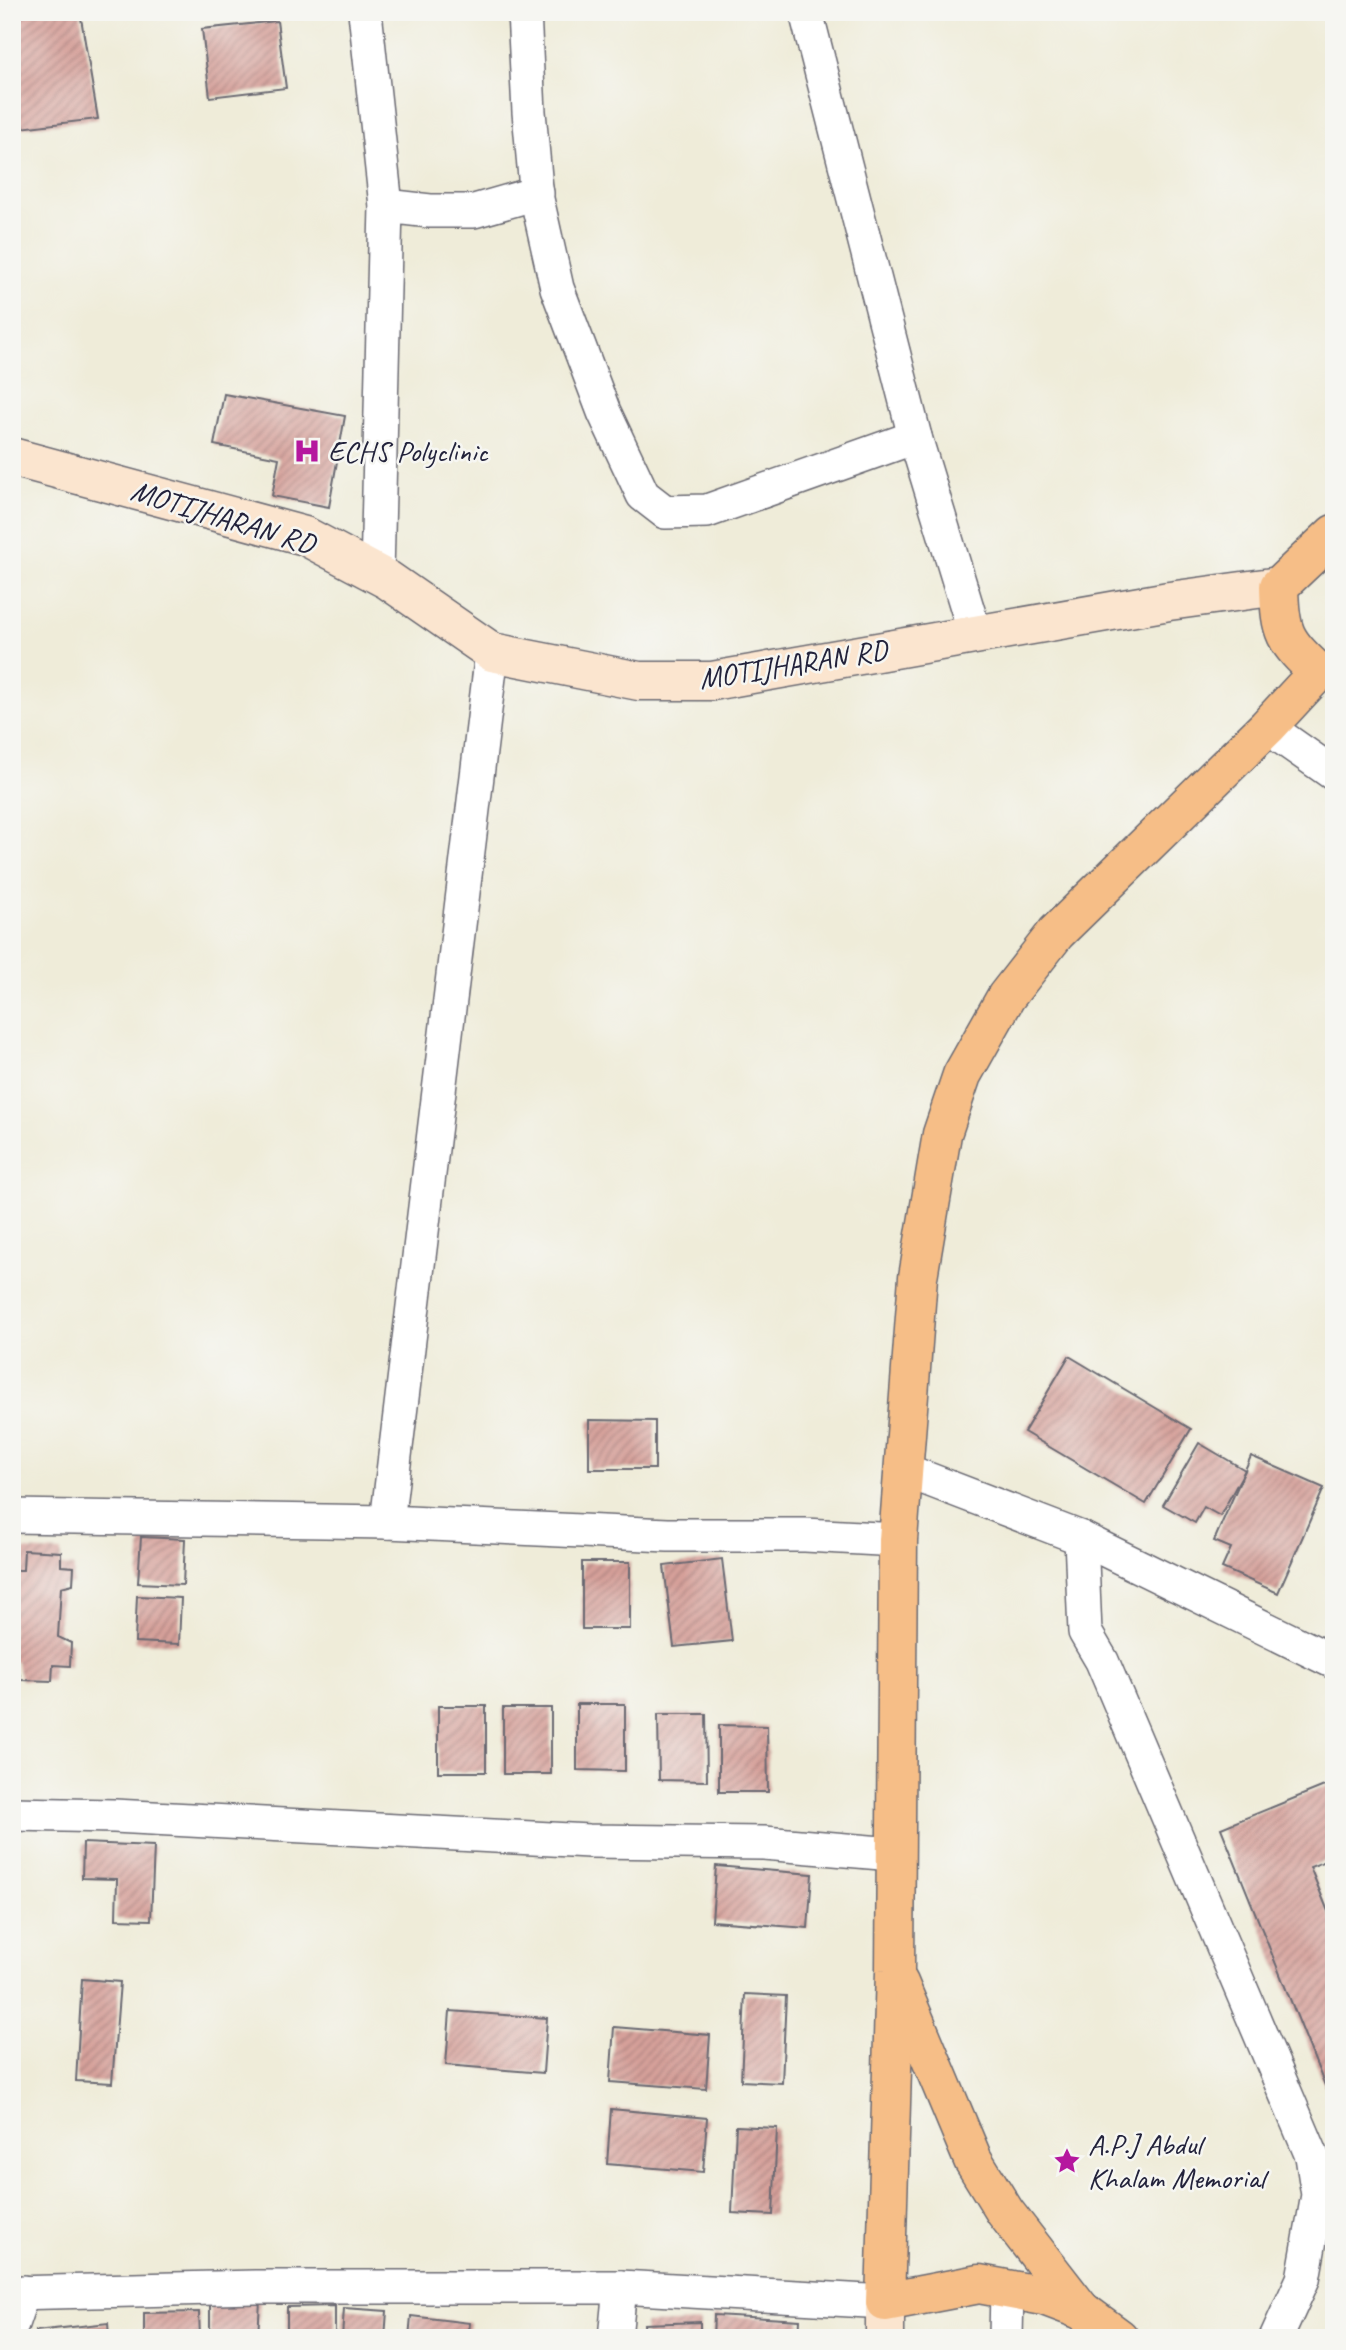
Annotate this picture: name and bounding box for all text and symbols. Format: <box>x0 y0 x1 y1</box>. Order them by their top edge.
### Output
place label: ECHS Polyclinic <box>328 432 488 470</box>
hospital icon: ECHS Polyclinic <box>292 436 322 466</box>
street label: MOTIJHARAN RD <box>127 471 322 564</box>
street label: MOTIJHARAN RD <box>696 630 892 698</box>
place label: A.P.J Abdul Khalam Memorial <box>1088 2125 1269 2197</box>
place icon: A.P.J Abdul Khalam Memorial <box>1052 2146 1082 2176</box>

